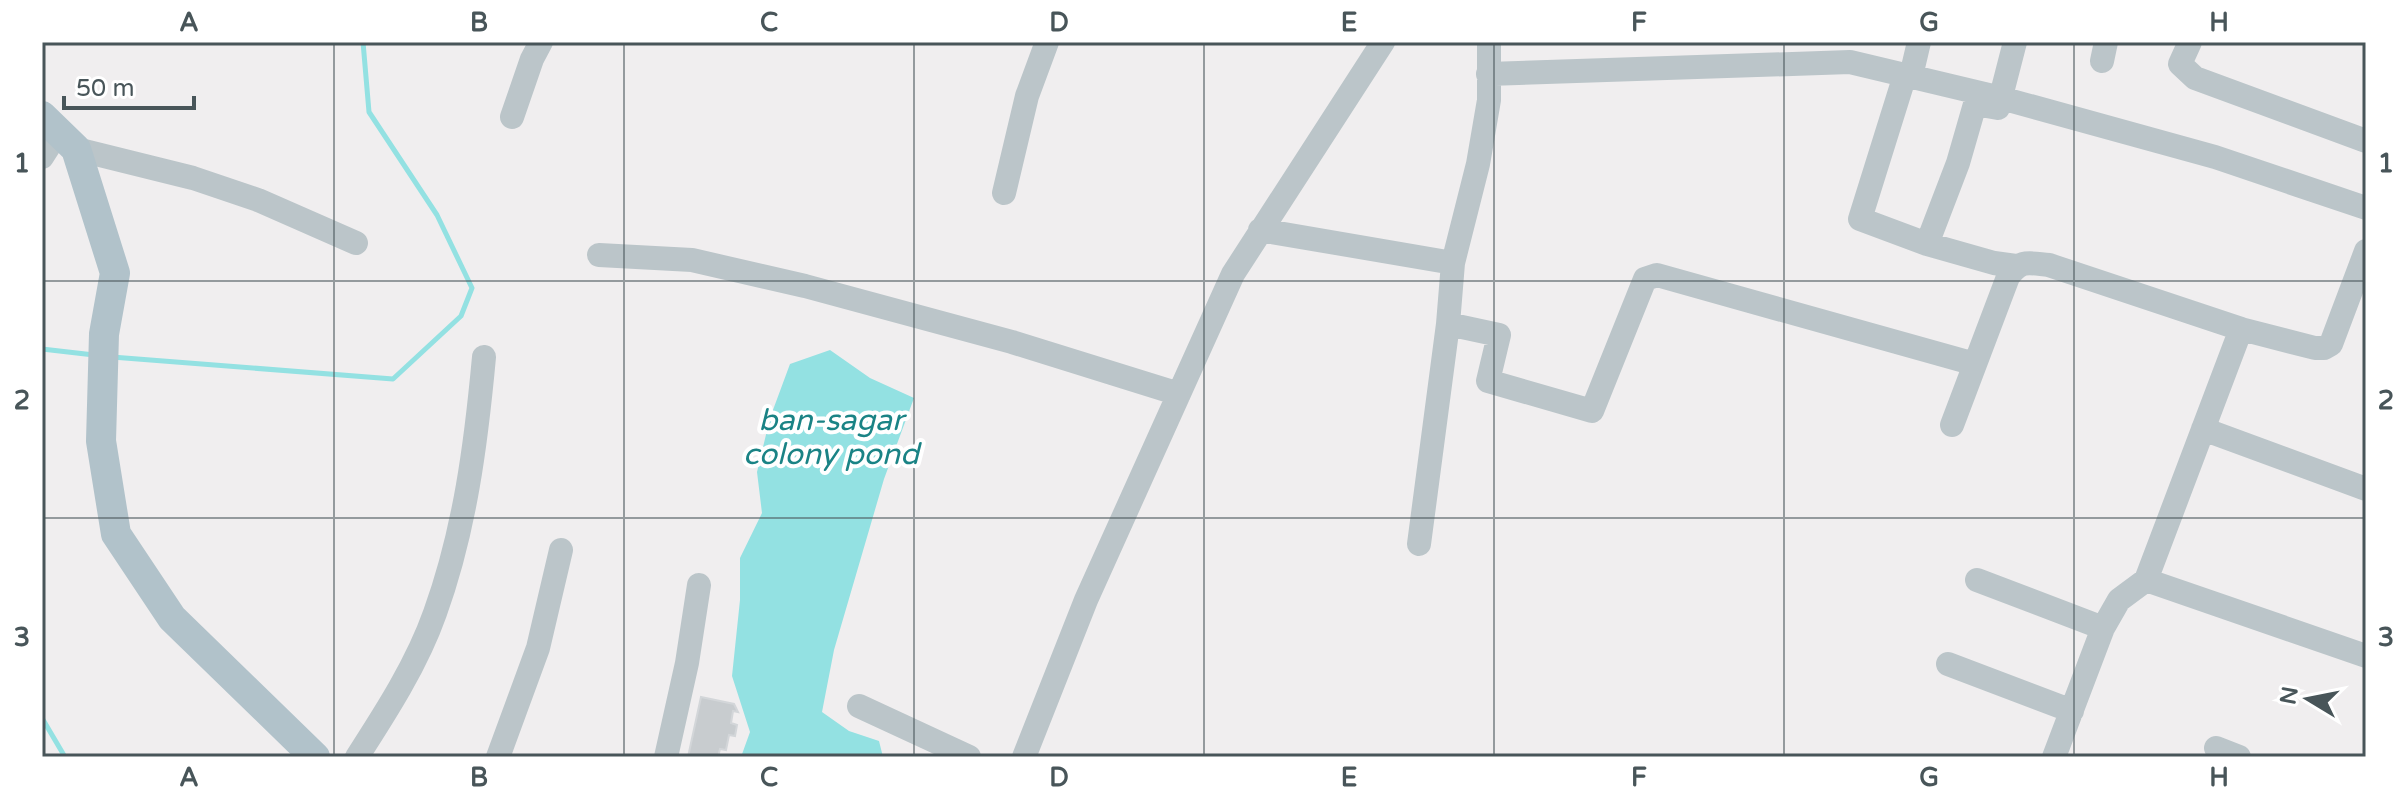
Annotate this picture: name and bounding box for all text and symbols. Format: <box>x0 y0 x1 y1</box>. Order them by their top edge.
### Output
text: A <box>179 7 199 38</box>
text: B <box>470 7 488 38</box>
text: C <box>760 7 778 38</box>
text: D <box>1049 7 1069 38</box>
text: E <box>1341 7 1357 38</box>
text: F <box>1631 7 1647 38</box>
text: G <box>1919 7 1939 38</box>
text: H <box>2209 7 2229 38</box>
scale bar <box>64 60 194 110</box>
text: 50 m <box>76 74 134 103</box>
text: 1 <box>14 148 30 179</box>
text: 1 <box>2378 148 2394 179</box>
text: 2 <box>14 385 30 416</box>
text: 2 <box>2378 385 2394 416</box>
water label: ban-sagar colony pond <box>743 402 922 473</box>
text: 3 <box>14 622 30 653</box>
text: 3 <box>2378 622 2394 653</box>
north arrow <box>2268 659 2348 739</box>
text: N <box>2275 685 2304 707</box>
text: A <box>179 762 199 793</box>
text: B <box>470 762 488 793</box>
text: C <box>760 762 778 793</box>
text: D <box>1049 762 1069 793</box>
text: E <box>1341 762 1357 793</box>
text: F <box>1631 762 1647 793</box>
text: G <box>1919 762 1939 793</box>
text: H <box>2209 762 2229 793</box>

